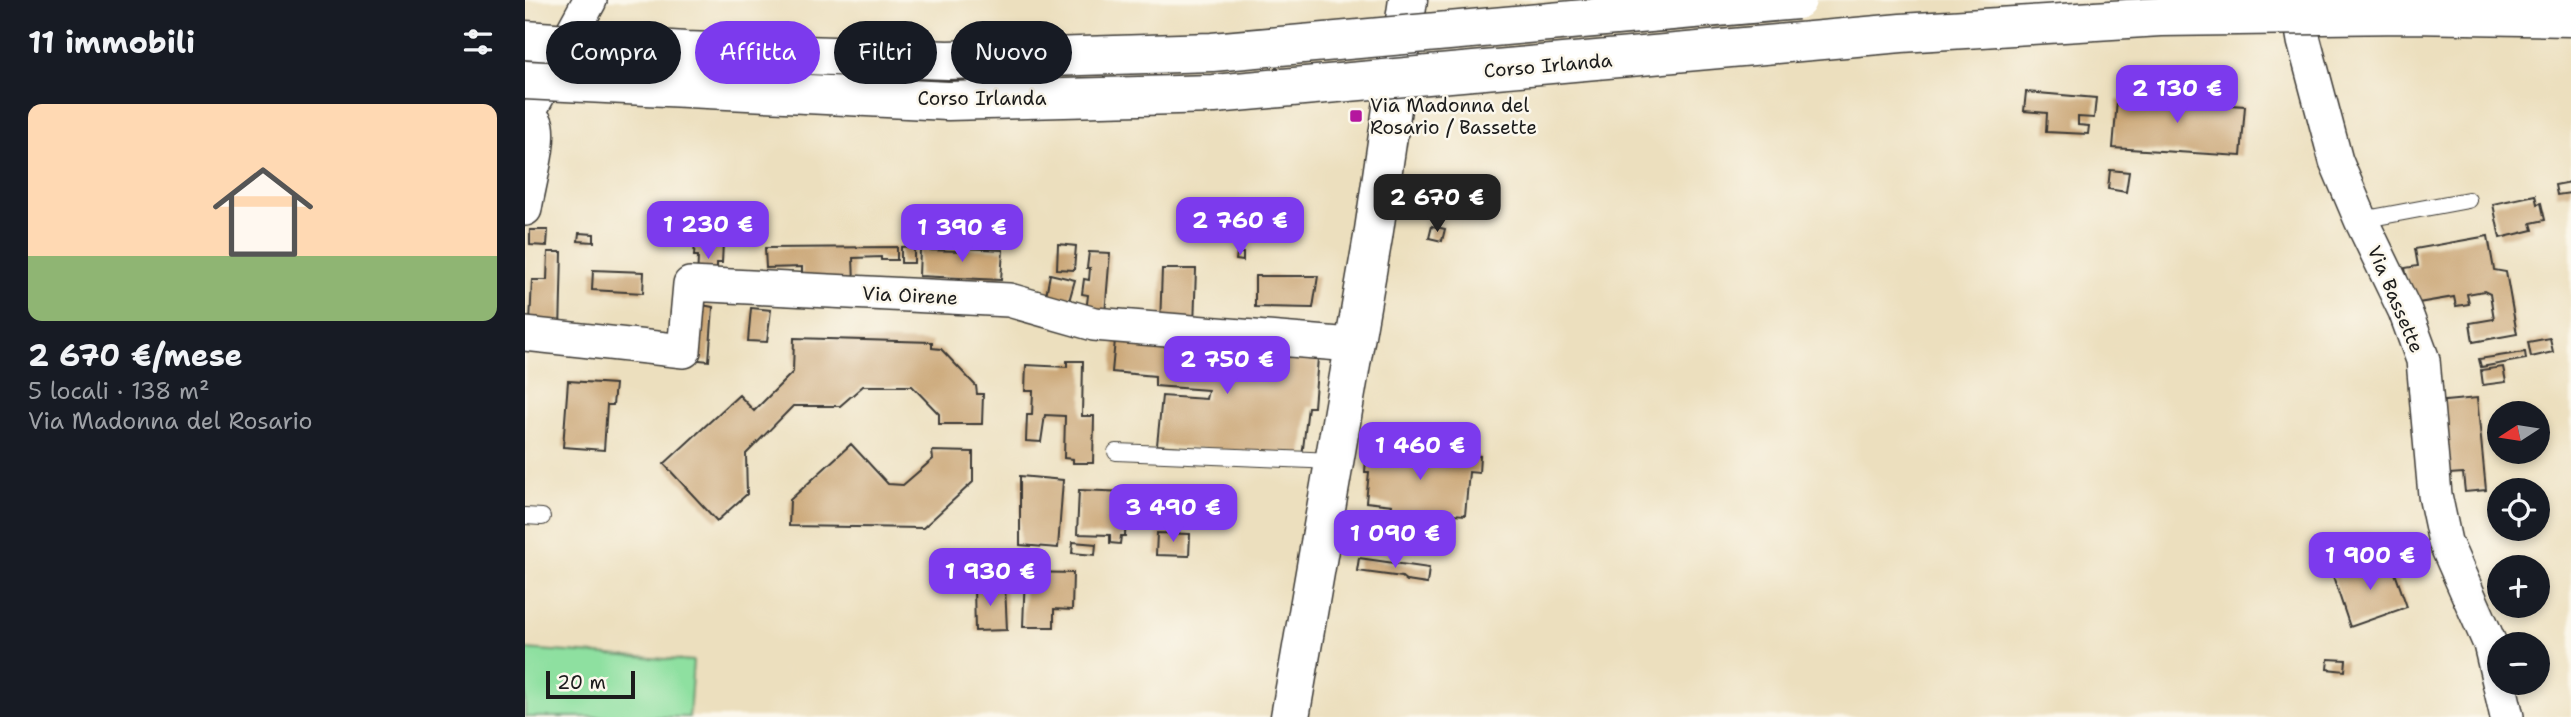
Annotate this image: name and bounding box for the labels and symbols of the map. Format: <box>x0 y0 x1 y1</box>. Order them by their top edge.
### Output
street label: Corso Irlanda <box>1483 47 1614 84</box>
pin: 2 130 € <box>2112 66 2242 125</box>
street label: Corso Irlanda <box>918 86 1047 111</box>
place label: Via Madonna del Rosario / Bassette <box>1370 93 1537 140</box>
marker: Via Madonna del Rosario / Bassette <box>1348 108 1364 124</box>
pin: 2 670 € <box>1372 174 1502 234</box>
pin: 2 760 € <box>1175 198 1305 257</box>
pin: 1 230 € <box>643 202 773 261</box>
pin: 1 390 € <box>897 204 1027 264</box>
street label: Via Bassette <box>2362 242 2429 357</box>
street label: Via Oirene <box>862 281 958 310</box>
pin: 2 750 € <box>1162 336 1292 396</box>
north arrow <box>2487 401 2550 464</box>
pin: 1 460 € <box>1355 422 1485 482</box>
pin: 3 490 € <box>1108 484 1238 544</box>
pin: 1 090 € <box>1330 510 1460 570</box>
pin: 1 900 € <box>2305 532 2435 592</box>
pin: 1 930 € <box>925 548 1055 608</box>
scale bar <box>546 668 635 700</box>

